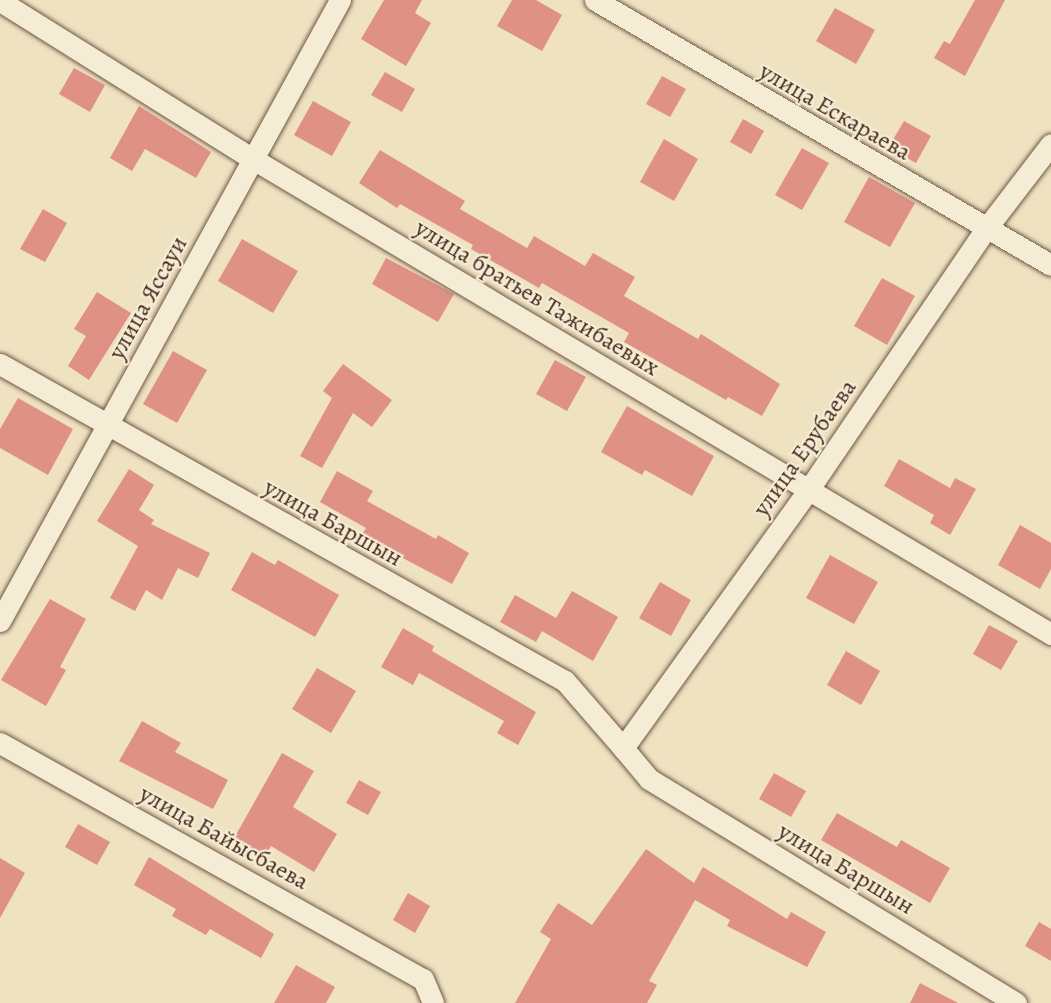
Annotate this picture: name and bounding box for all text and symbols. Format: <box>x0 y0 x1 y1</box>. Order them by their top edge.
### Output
street label: улица Ескараева <box>754 57 916 167</box>
street label: улица братьев Тажибаевых <box>410 214 664 382</box>
street label: улица Яссауи <box>102 232 194 364</box>
street label: улица Ерубаева <box>747 374 863 522</box>
street label: улица Баршын <box>259 473 407 573</box>
street label: улица Байысбаева <box>134 780 314 896</box>
street label: улица Баршын <box>773 817 919 921</box>

